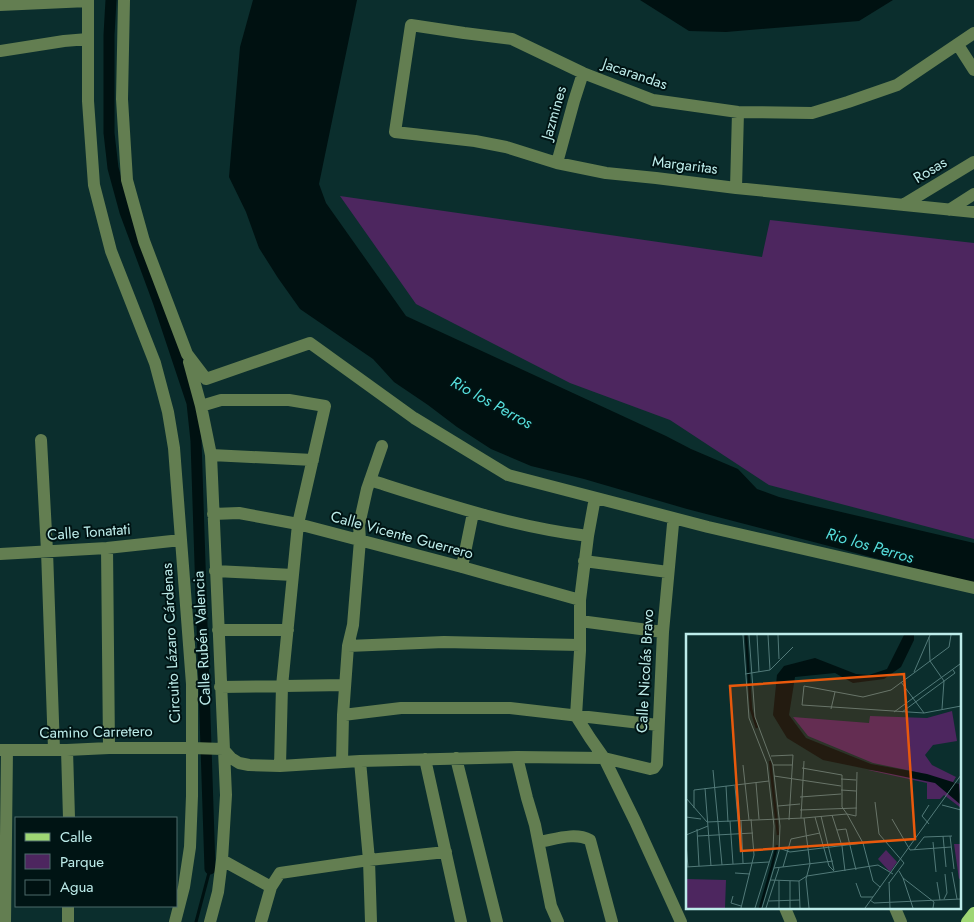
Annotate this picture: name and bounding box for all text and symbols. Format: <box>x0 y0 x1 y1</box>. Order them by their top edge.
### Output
street label: Jacarandas <box>598 52 670 95</box>
street label: Jazmines <box>535 84 572 144</box>
street label: Margaritas <box>651 150 719 180</box>
street label: Rosas <box>909 151 951 189</box>
water label: Rio los Perros <box>447 370 537 435</box>
street label: Calle Vicente Guerrero <box>328 505 476 565</box>
street label: Calle Tonatati <box>46 518 132 546</box>
water label: Rio los Perros <box>823 522 917 569</box>
street label: Circuito Lázaro Cárdenas <box>156 562 186 724</box>
street label: Calle Rubén Valencia <box>187 570 217 706</box>
street label: Calle Nicolás Bravo <box>631 609 659 733</box>
inset map <box>686 634 962 910</box>
street label: Camino Carretero <box>39 720 153 744</box>
legend <box>15 817 178 907</box>
text: Calle <box>60 826 92 848</box>
text: Parque <box>60 851 104 873</box>
text: Agua <box>60 876 94 898</box>

